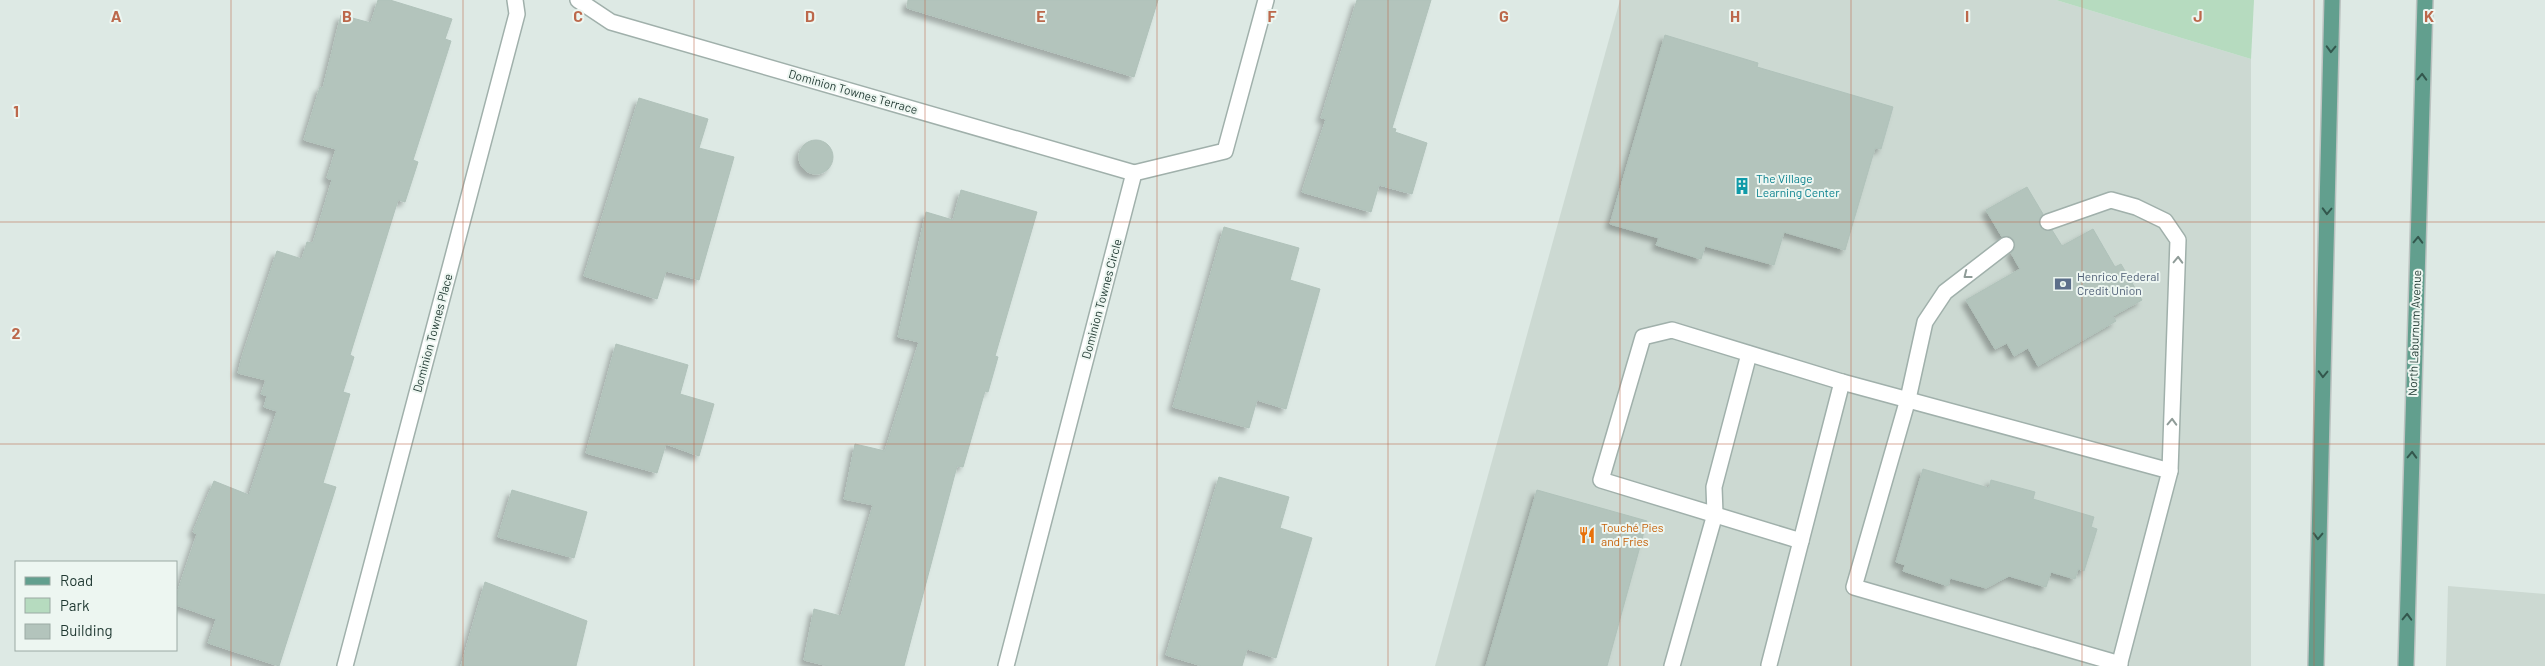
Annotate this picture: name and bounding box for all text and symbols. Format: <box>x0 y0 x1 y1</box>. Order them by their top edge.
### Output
text: A <box>111 6 122 25</box>
text: B <box>342 6 352 25</box>
text: C <box>573 6 583 25</box>
text: D <box>805 6 815 25</box>
text: E <box>1036 6 1046 25</box>
text: F <box>1268 6 1277 25</box>
text: G <box>1499 6 1509 25</box>
text: H <box>1730 6 1740 25</box>
text: I <box>1965 6 1969 25</box>
text: J <box>2193 6 2203 25</box>
text: K <box>2424 6 2434 25</box>
one-way arrow <box>2326 45 2336 53</box>
street label: Dominion Townes Terrace <box>787 66 919 116</box>
one-way arrow <box>2417 73 2428 81</box>
text: 1 <box>13 101 19 120</box>
place label: The Village Learning Center <box>1756 171 1840 199</box>
building icon: The Village Learning Center <box>1732 176 1752 196</box>
one-way arrow <box>2322 208 2332 215</box>
one-way arrow <box>2413 236 2423 244</box>
street label: Dominion Townes Circle <box>1078 237 1124 360</box>
one-way arrow <box>2172 256 2183 264</box>
one-way arrow <box>1964 269 1973 277</box>
place label: Henrico Federal Credit Union <box>2077 269 2159 297</box>
street label: North Laburnum Avenue <box>2405 270 2423 396</box>
street label: Dominion Townes Place <box>409 272 455 394</box>
bank icon: Henrico Federal Credit Union <box>2053 274 2073 294</box>
text: 2 <box>12 323 21 342</box>
one-way arrow <box>2317 370 2328 378</box>
one-way arrow <box>2167 418 2177 426</box>
one-way arrow <box>2407 451 2417 458</box>
place label: Touché Pies and Fries <box>1601 520 1664 548</box>
restaurant icon: Touché Pies and Fries <box>1577 525 1597 545</box>
one-way arrow <box>2313 532 2323 540</box>
legend <box>15 561 178 651</box>
text: Road <box>60 571 93 589</box>
text: Park <box>60 596 90 614</box>
one-way arrow <box>2402 613 2413 621</box>
text: Building <box>60 621 113 639</box>

